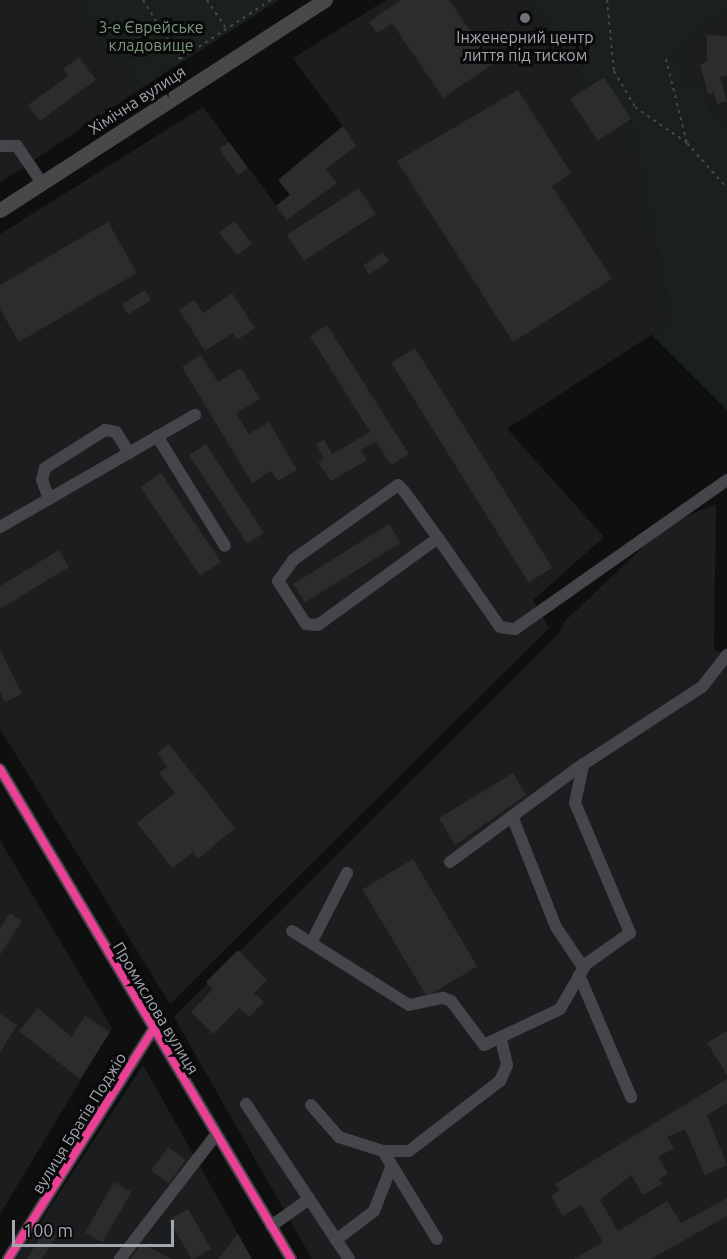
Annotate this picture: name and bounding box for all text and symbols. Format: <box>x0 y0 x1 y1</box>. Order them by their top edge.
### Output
marker: Інженерний центр лиття під тиском <box>518 11 532 25</box>
park label: 3-е Єврейське кладовище <box>98 17 204 55</box>
place label: Інженерний центр лиття під тиском <box>456 27 594 65</box>
street label: Хімічна вулиця <box>85 61 189 139</box>
street label: Промислова вулиця <box>109 938 203 1078</box>
street label: вулиця Братів Поджіо <box>28 1049 130 1197</box>
scale bar <box>15 1208 177 1246</box>
text: 100 m <box>23 1220 73 1240</box>

